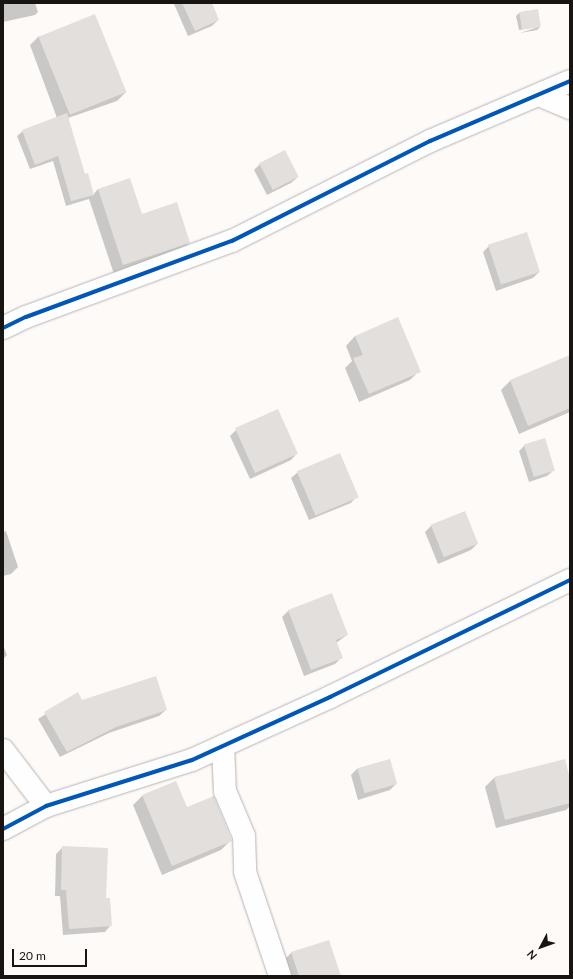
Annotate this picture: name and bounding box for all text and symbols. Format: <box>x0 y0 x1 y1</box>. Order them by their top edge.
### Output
north arrow <box>521 927 561 967</box>
scale bar <box>14 941 89 967</box>
text: 20 m <box>19 948 46 963</box>
text: N <box>524 948 539 963</box>

